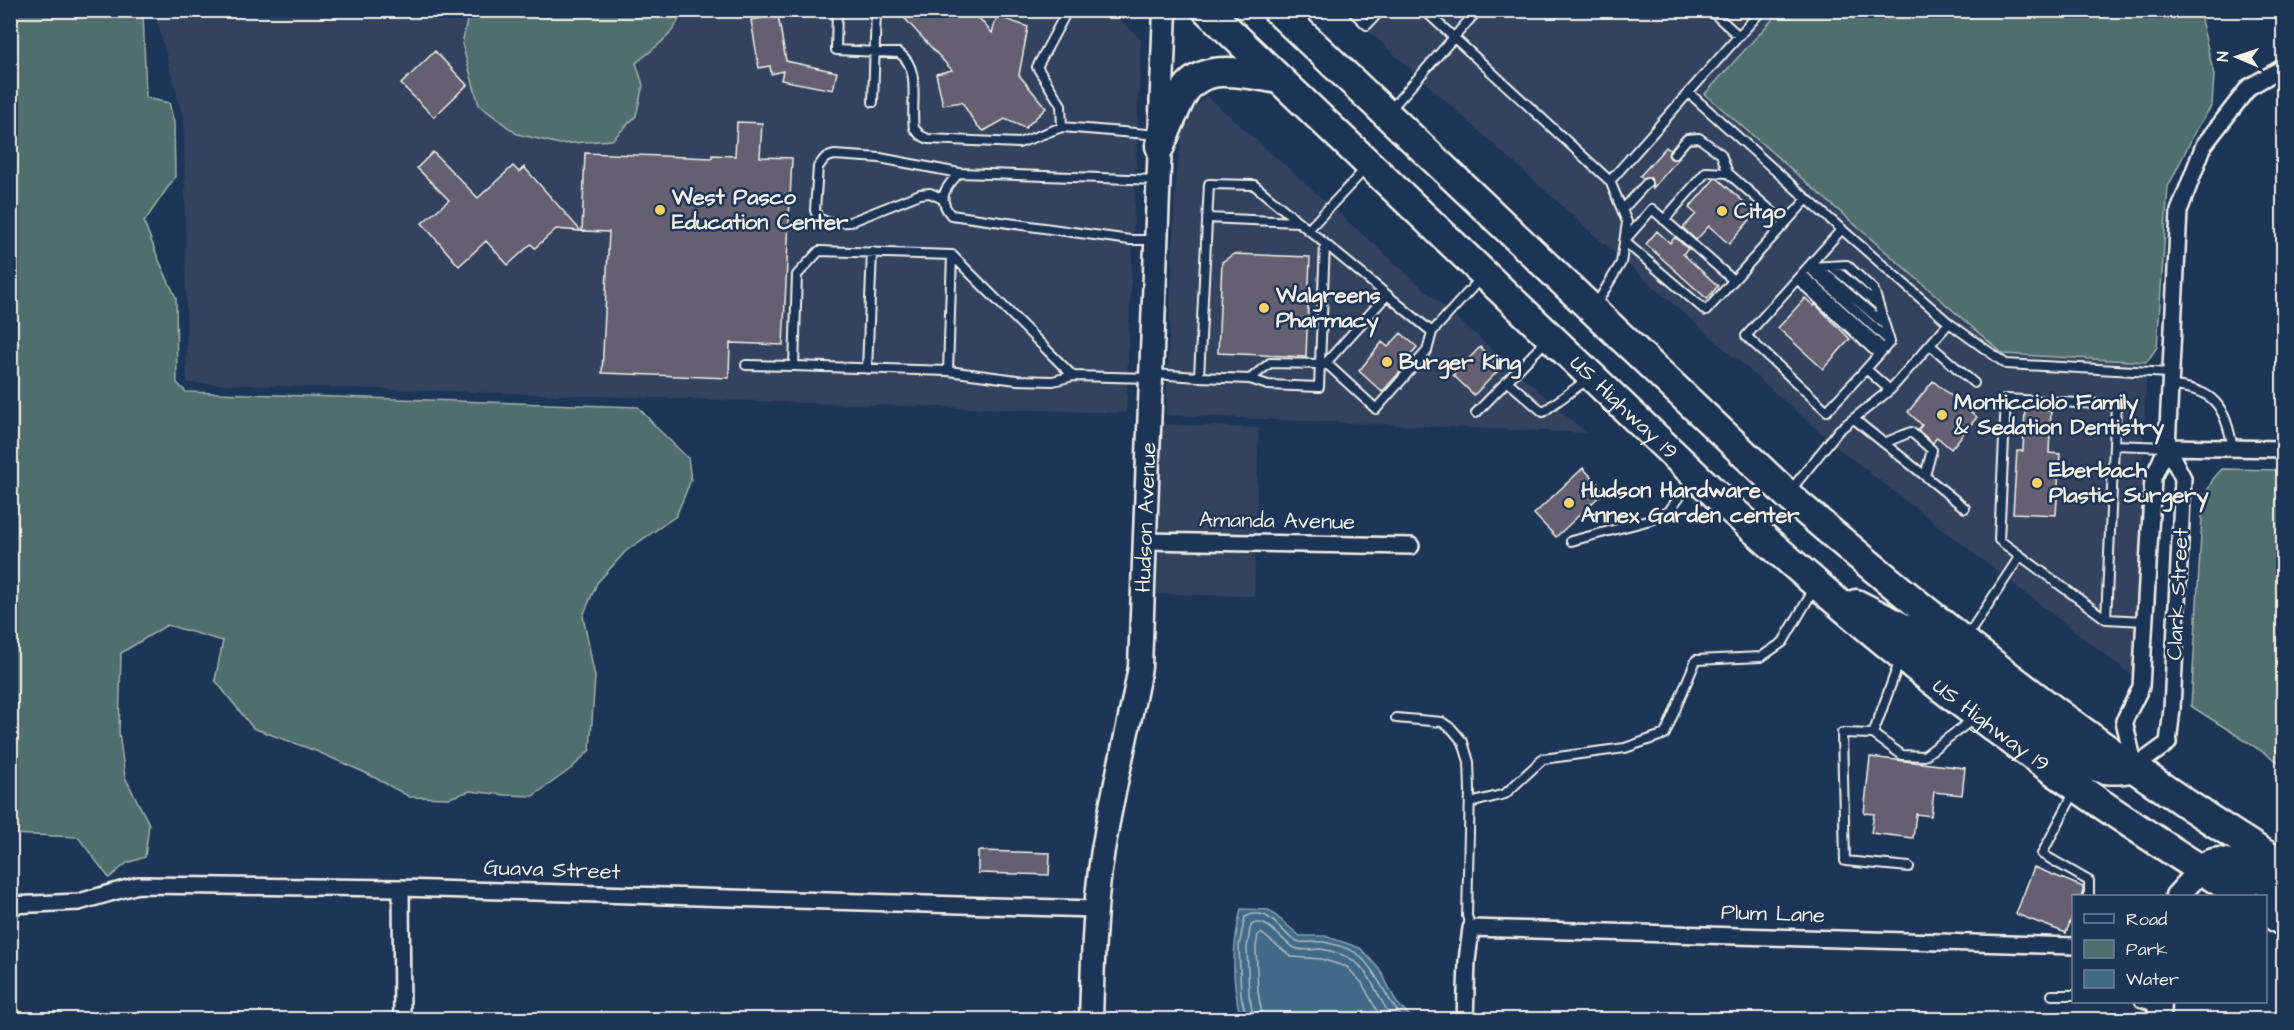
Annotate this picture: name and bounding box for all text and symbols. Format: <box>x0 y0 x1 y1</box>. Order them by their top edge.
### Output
north arrow <box>2207 27 2267 87</box>
text: N <box>2212 51 2234 62</box>
place label: West Pasco Education Center <box>671 182 849 238</box>
place label: Citgo <box>1734 196 1786 228</box>
marker: West Pasco Education Center <box>653 203 667 217</box>
marker: Citgo <box>1715 204 1729 218</box>
place label: Walgreens Pharmacy <box>1275 280 1381 338</box>
marker: Walgreens Pharmacy <box>1257 301 1271 315</box>
place label: Burger King <box>1399 347 1522 379</box>
street label: US Highway 19 <box>1563 348 1685 467</box>
marker: Burger King <box>1380 355 1394 369</box>
place label: Monticciolo Family & Sedation Dentistry <box>1953 387 2165 445</box>
marker: Monticciolo Family & Sedation Dentistry <box>1935 408 1949 422</box>
street label: Hudson Avenue <box>1127 441 1164 593</box>
place label: Eberbach Plastic Surgery <box>2049 455 2210 513</box>
place label: Hudson Hardware Annex Garden center <box>1581 475 1800 531</box>
marker: Eberbach Plastic Surgery <box>2030 476 2044 490</box>
marker: Hudson Hardware Annex Garden center <box>1562 496 1576 510</box>
street label: Amanda Avenue <box>1199 504 1355 538</box>
street label: Clark Street <box>2159 527 2197 661</box>
street label: US Highway 19 <box>1926 671 2056 779</box>
street label: Guava Street <box>483 852 621 888</box>
legend <box>2072 895 2267 1003</box>
street label: Plum Lane <box>1721 897 1826 931</box>
text: Road <box>2126 907 2167 932</box>
text: Park <box>2126 937 2168 962</box>
text: Water <box>2126 967 2179 992</box>

